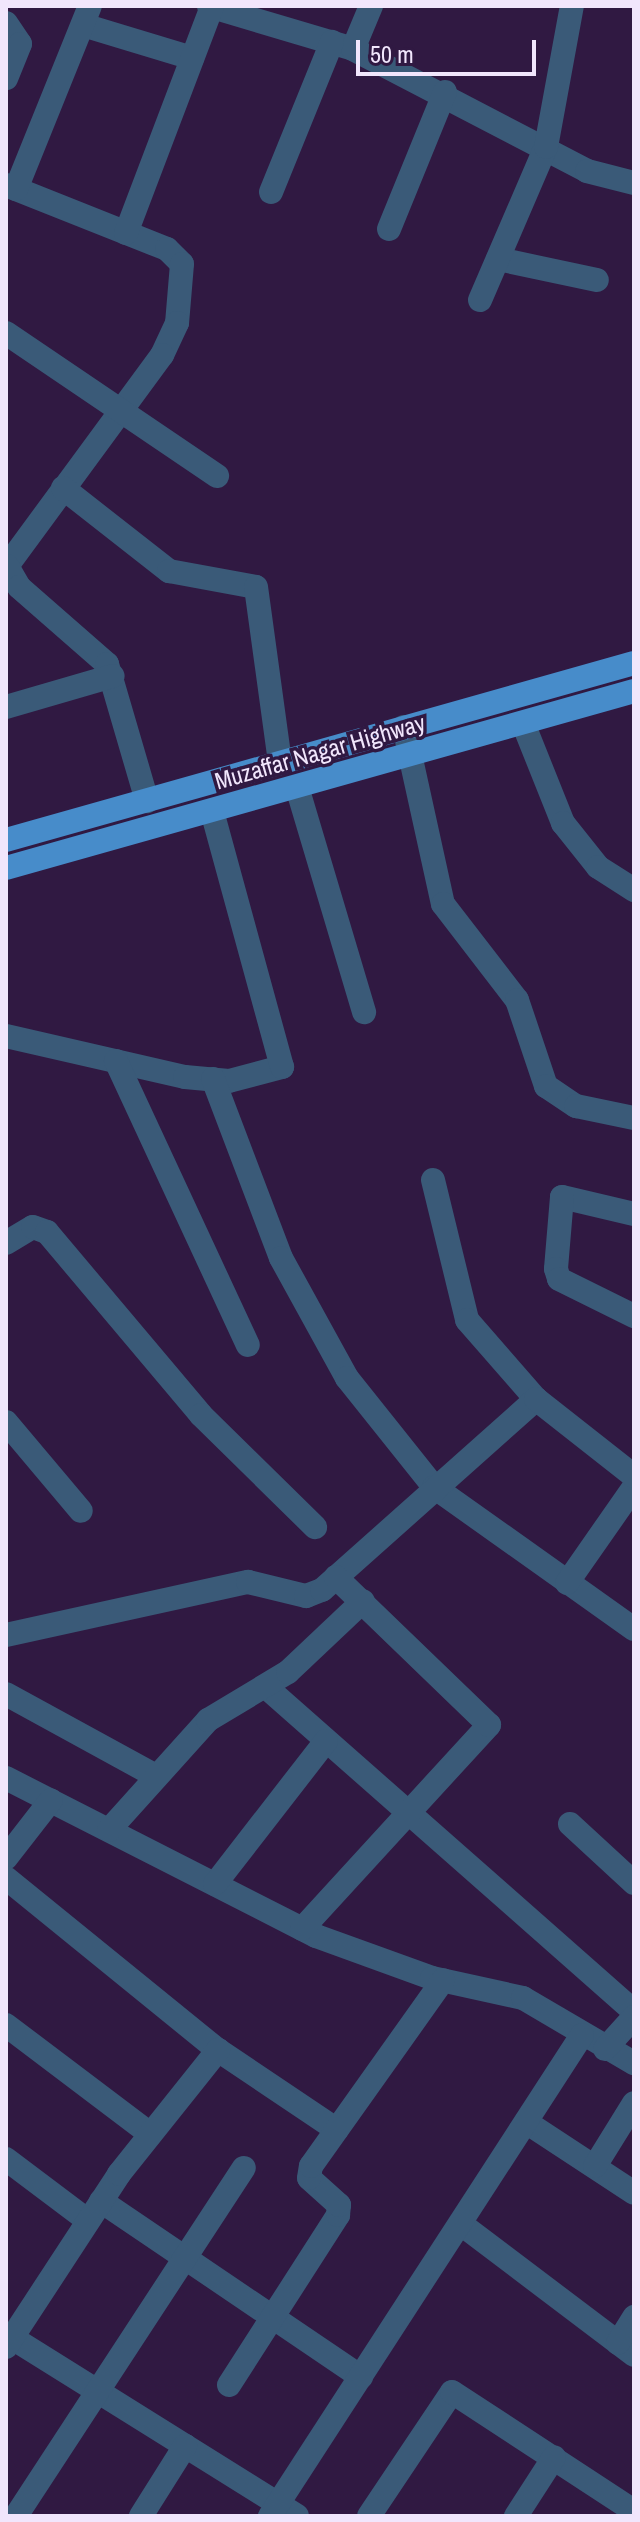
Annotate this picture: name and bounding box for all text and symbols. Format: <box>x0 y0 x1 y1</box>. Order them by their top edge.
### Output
scale bar <box>360 24 540 74</box>
text: 50 m <box>370 38 414 70</box>
street label: Muzaffar Nagar Highway <box>212 708 428 796</box>

